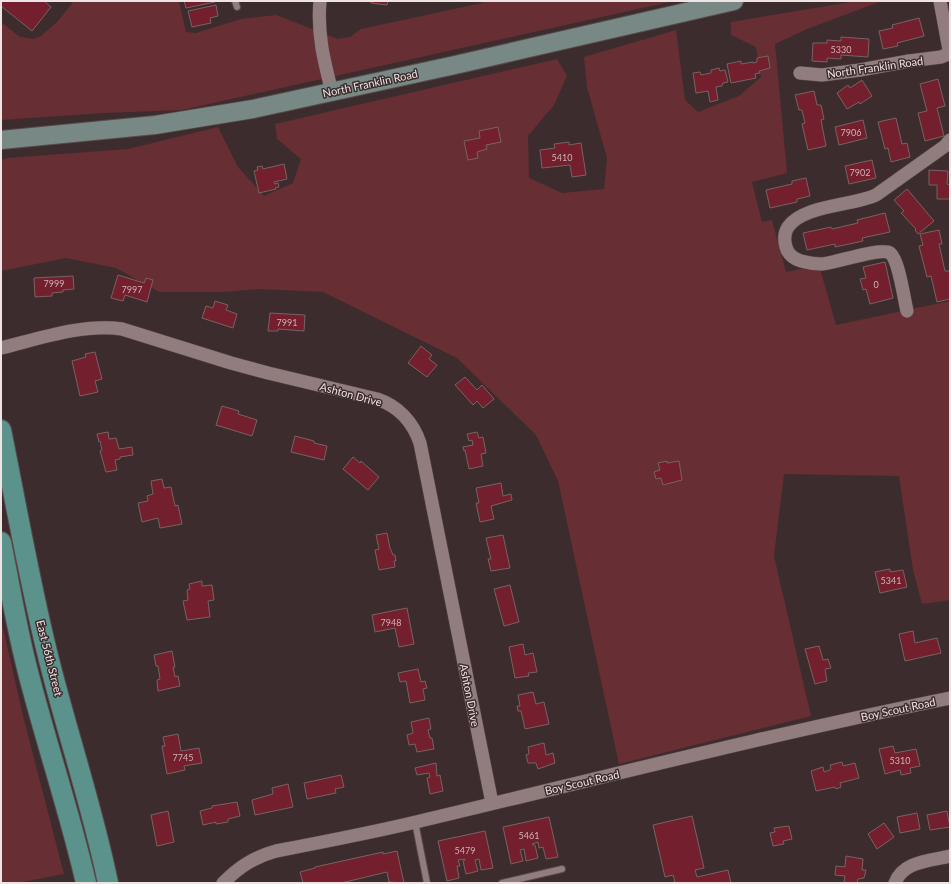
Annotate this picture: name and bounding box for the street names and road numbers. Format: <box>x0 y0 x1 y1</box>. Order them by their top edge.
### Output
street label: North Franklin Road <box>826 54 924 80</box>
street label: North Franklin Road <box>321 67 419 99</box>
street label: Ashton Drive <box>319 379 384 409</box>
street label: East 56th Street <box>34 619 66 697</box>
street label: Ashton Drive <box>458 663 482 728</box>
street label: Boy Scout Road <box>860 695 936 723</box>
street label: Boy Scout Road <box>544 767 620 797</box>

